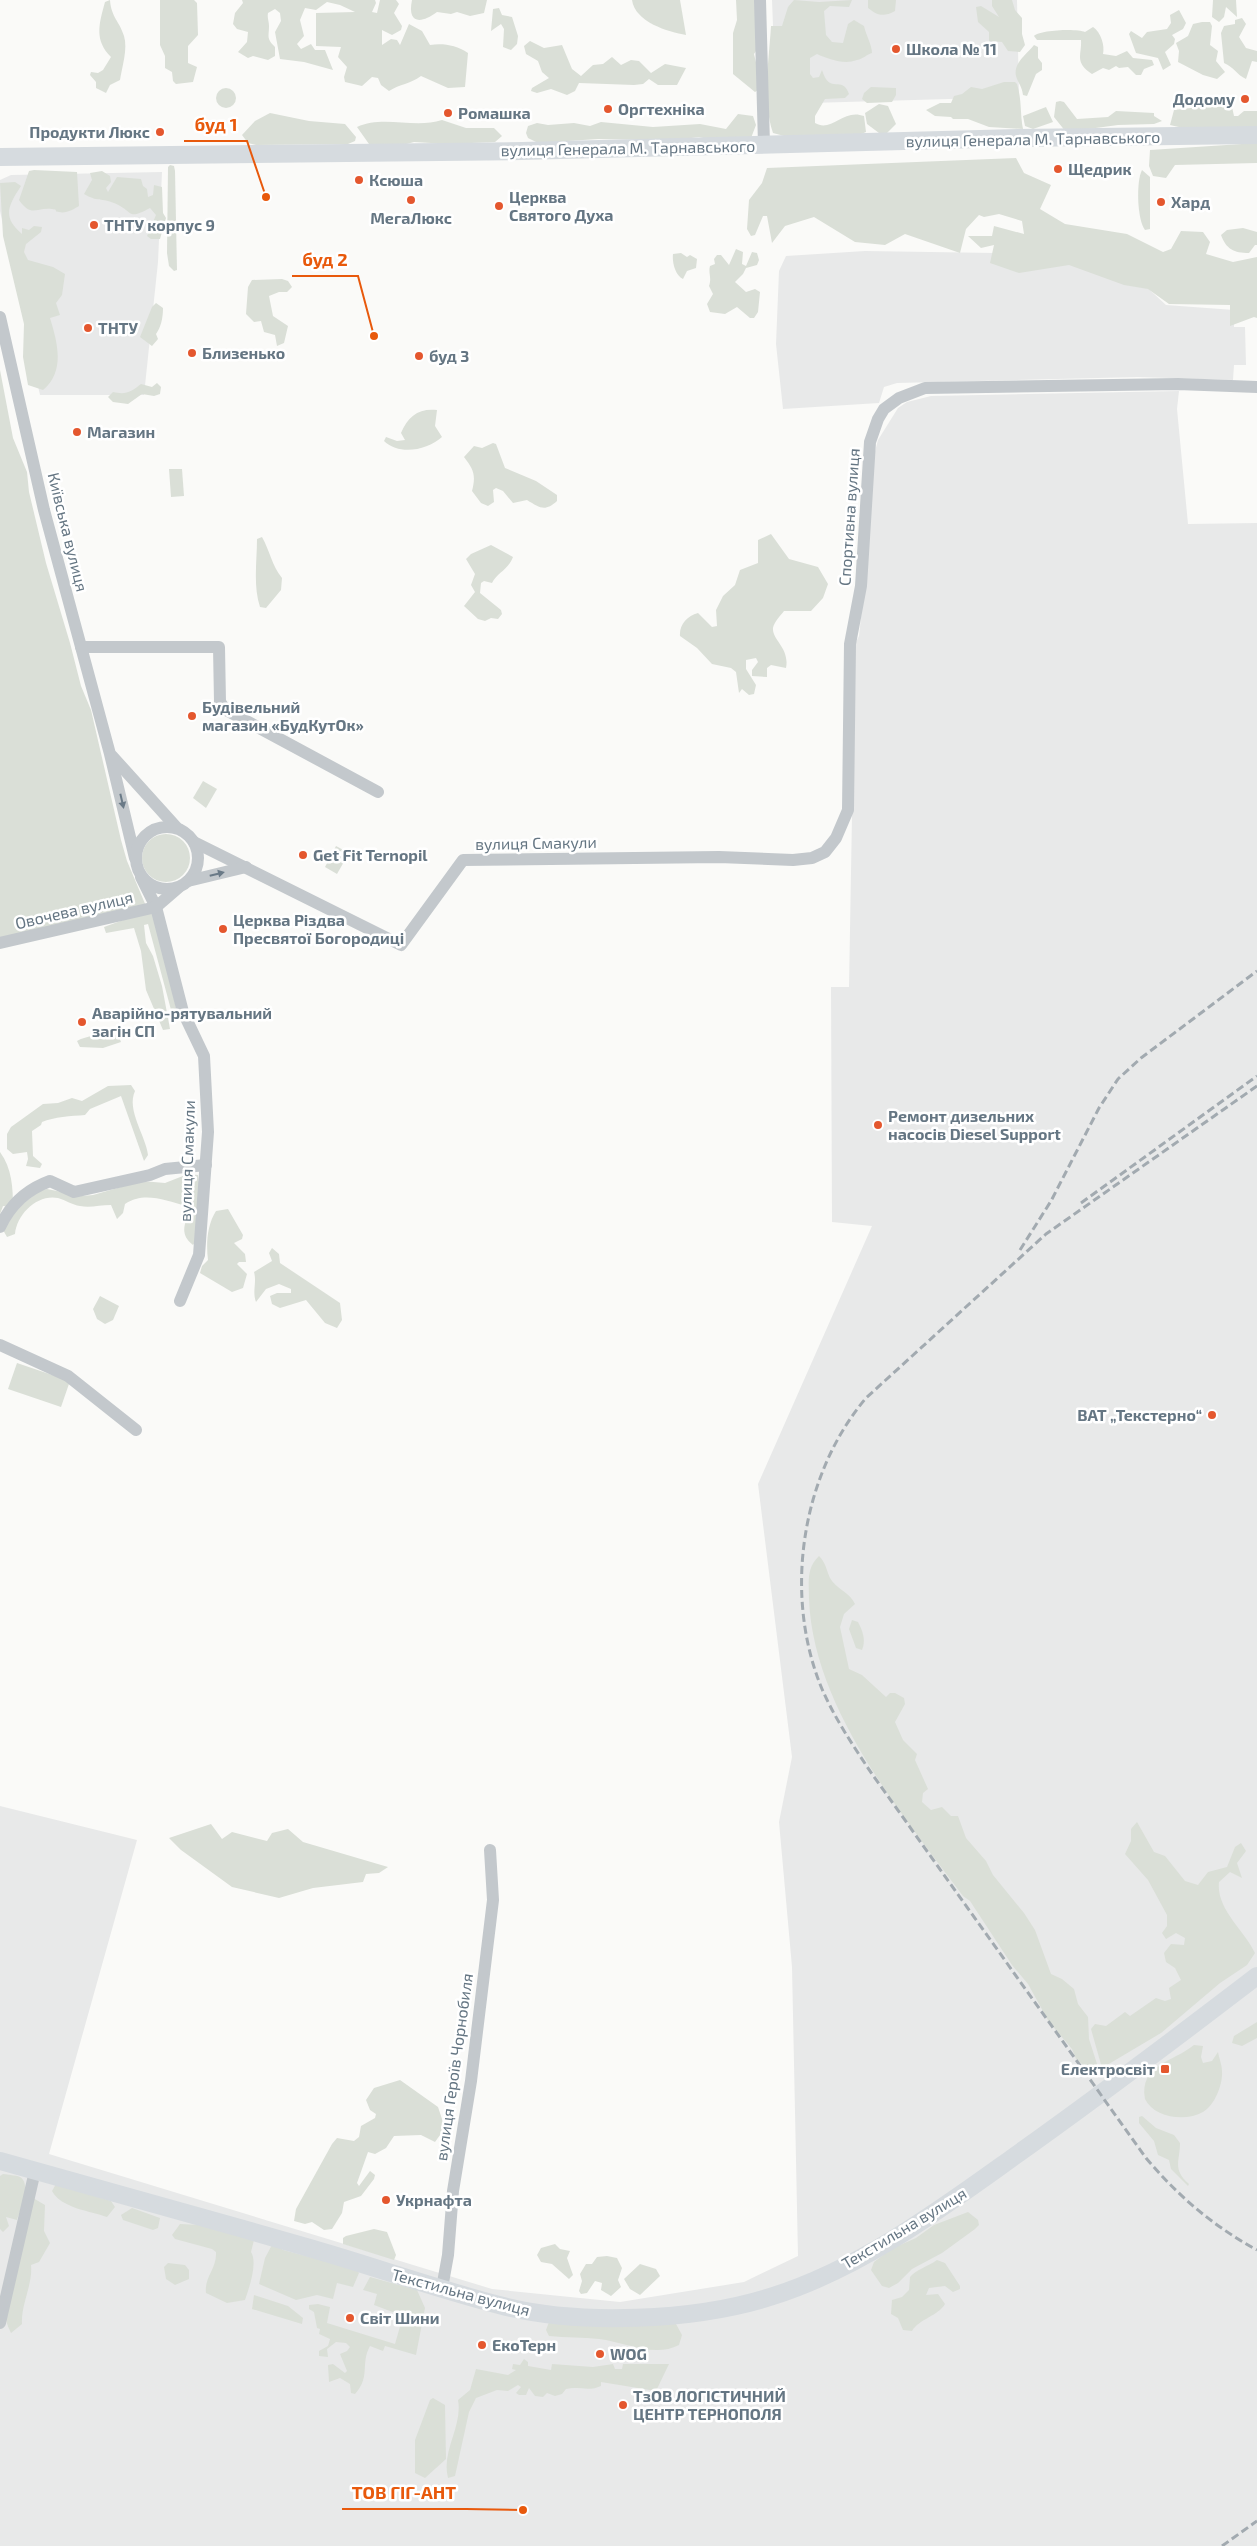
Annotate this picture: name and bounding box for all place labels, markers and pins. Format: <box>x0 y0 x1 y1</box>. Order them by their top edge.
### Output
place label: Школа № 11 <box>906 39 997 58</box>
marker: Школа № 11 <box>890 43 902 55</box>
place label: Додому <box>1173 89 1235 108</box>
marker: Додому <box>1239 93 1251 105</box>
place label: Оргтехніка <box>618 99 705 118</box>
place label: Ромашка <box>458 103 531 122</box>
marker: Оргтехніка <box>602 103 614 115</box>
marker: Ромашка <box>442 107 454 119</box>
callout: буд 1 <box>184 108 247 141</box>
place label: Продукти Люкс <box>29 122 150 141</box>
marker: Продукти Люкс <box>154 126 166 138</box>
place label: Щедрик <box>1068 159 1131 178</box>
marker: Щедрик <box>1052 163 1064 175</box>
place label: Ксюша <box>369 170 423 189</box>
marker: Ксюша <box>353 174 365 186</box>
place label: Церква Святого Духа <box>509 187 613 224</box>
place label: Хард <box>1171 192 1210 211</box>
marker: МегаЛюкс <box>405 194 417 206</box>
marker: Хард <box>1155 196 1167 208</box>
marker: Церква Святого Духа <box>493 200 505 212</box>
place label: МегаЛюкс <box>370 208 452 227</box>
place label: ТНТУ корпус 9 <box>104 215 215 234</box>
marker: ТНТУ корпус 9 <box>88 219 100 231</box>
callout: буд 2 <box>292 243 358 276</box>
place label: ТНТУ <box>98 318 138 337</box>
marker: ТНТУ <box>82 322 94 334</box>
place label: Близенько <box>202 343 285 362</box>
place label: буд 3 <box>429 346 469 365</box>
marker: Близенько <box>186 347 198 359</box>
marker: буд 3 <box>413 350 425 362</box>
place label: Магазин <box>87 422 155 441</box>
marker: Магазин <box>71 426 83 438</box>
place label: Будівельний магазин «БудКутОк» <box>202 697 364 734</box>
marker: Будівельний магазин «БудКутОк» <box>186 710 198 722</box>
place label: Get Fit Ternopil <box>313 845 428 864</box>
marker: Get Fit Ternopil <box>297 849 309 861</box>
place label: Церква Різдва Пресвятої Богородиці <box>233 910 404 947</box>
marker: Церква Різдва Пресвятої Богородиці <box>217 923 229 935</box>
place label: Аварійно-рятувальний загін СП <box>92 1003 272 1040</box>
marker: Аварійно-рятувальний загін СП <box>76 1016 88 1028</box>
place label: Ремонт дизельних насосів Diesel Support <box>888 1106 1061 1143</box>
marker: Ремонт дизельних насосів Diesel Support <box>872 1119 884 1131</box>
place label: ВАТ „Текстерно“ <box>1077 1405 1202 1424</box>
marker: ВАТ „Текстерно“ <box>1206 1409 1218 1421</box>
place label: Електросвіт <box>1061 2059 1155 2078</box>
marker: Електросвіт <box>1159 2063 1171 2075</box>
place label: Укрнафта <box>396 2190 472 2209</box>
marker: Укрнафта <box>380 2194 392 2206</box>
place label: Світ Шини <box>360 2308 440 2327</box>
marker: Світ Шини <box>344 2312 356 2324</box>
place label: ЕкоТерн <box>492 2335 556 2354</box>
marker: ЕкоТерн <box>476 2339 488 2351</box>
place label: WOG <box>610 2344 647 2363</box>
marker: WOG <box>594 2348 606 2360</box>
place label: ТзОВ ЛОГІСТИЧНИЙ ЦЕНТР ТЕРНОПОЛЯ <box>633 2386 786 2423</box>
marker: ТзОВ ЛОГІСТИЧНИЙ ЦЕНТР ТЕРНОПОЛЯ <box>617 2399 629 2411</box>
callout: ТОВ ГІГ-АНТ <box>342 2476 466 2509</box>

